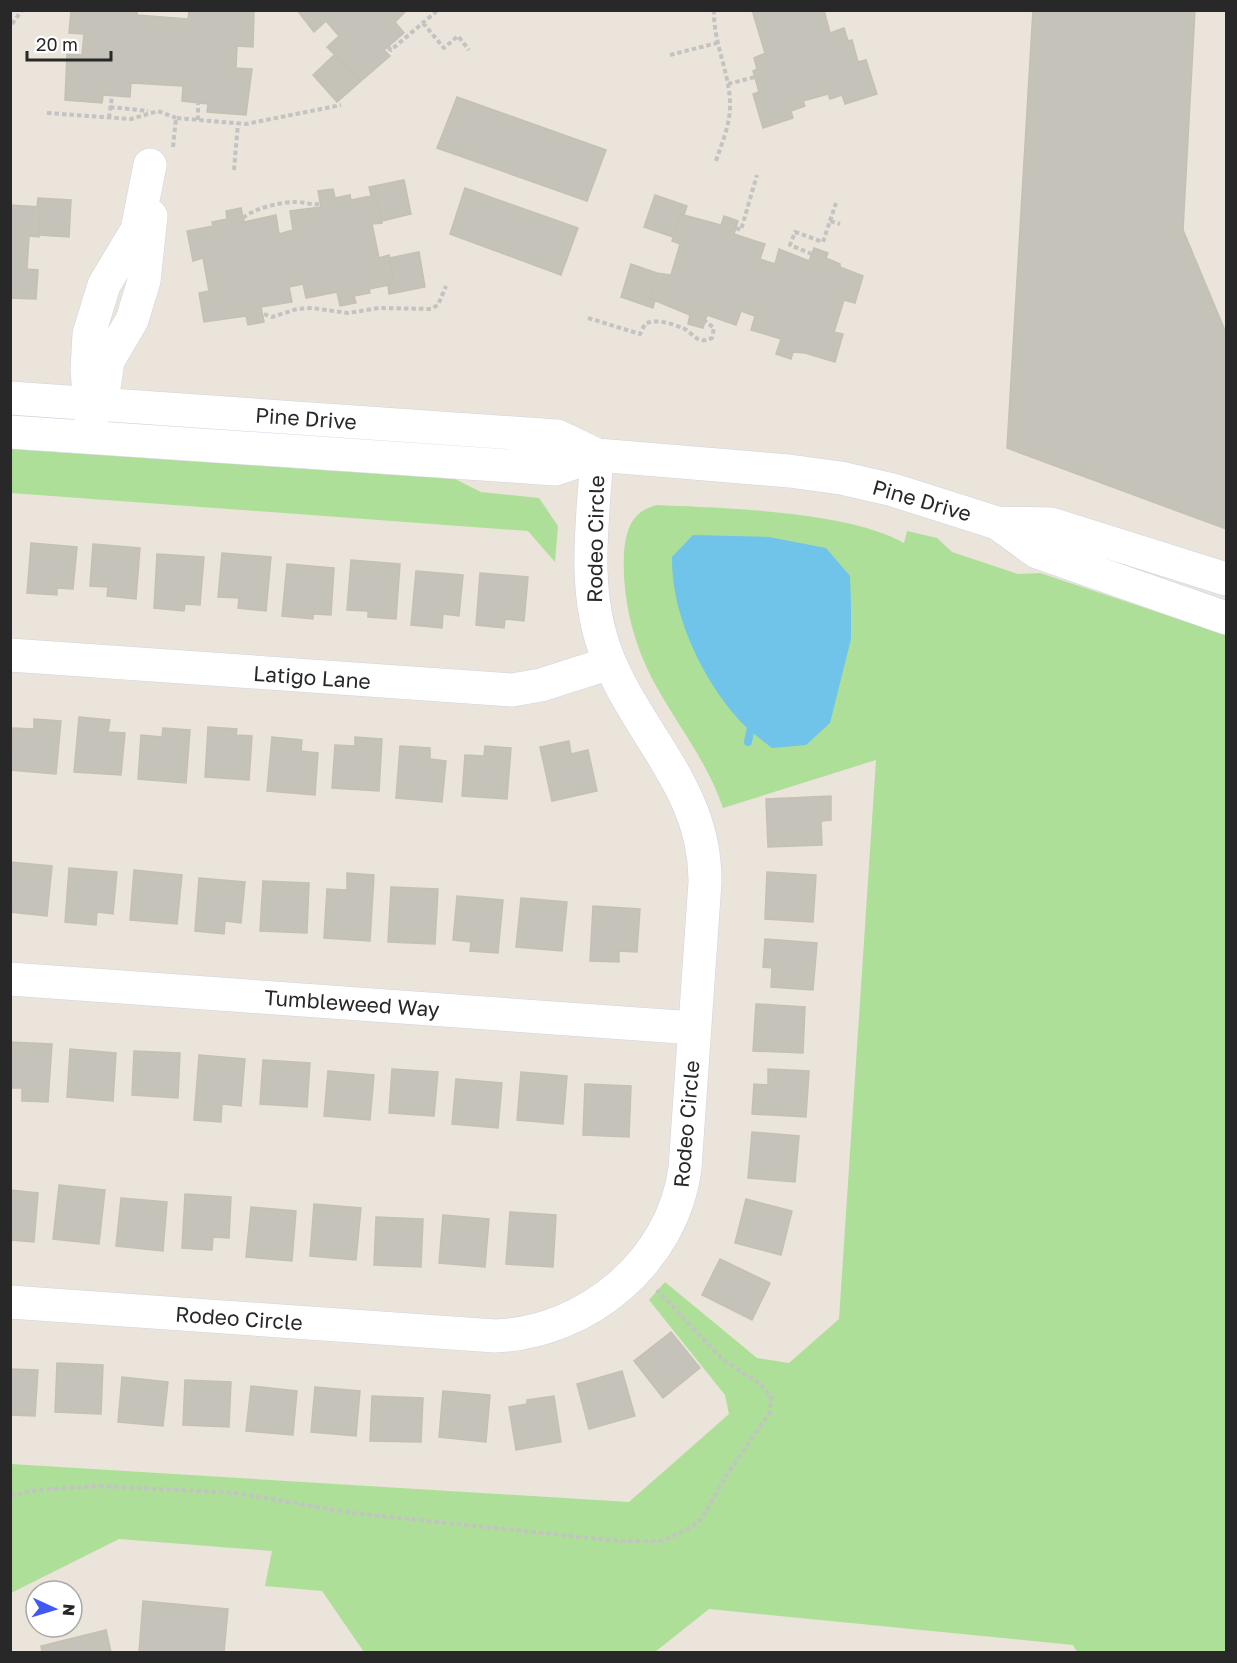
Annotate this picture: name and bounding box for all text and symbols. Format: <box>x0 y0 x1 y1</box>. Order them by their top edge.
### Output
scale bar <box>27 24 111 62</box>
text: 20 m <box>36 33 78 55</box>
street label: Pine Drive <box>254 401 358 435</box>
street label: Pine Drive <box>870 473 974 527</box>
street label: Rodeo Circle <box>581 475 609 603</box>
street label: Latigo Lane <box>252 660 372 694</box>
street label: Tumbleweed Way <box>263 984 441 1022</box>
street label: Rodeo Circle <box>667 1059 705 1189</box>
street label: Rodeo Circle <box>174 1301 304 1335</box>
north arrow <box>24 1579 84 1639</box>
text: N <box>59 1603 79 1617</box>

